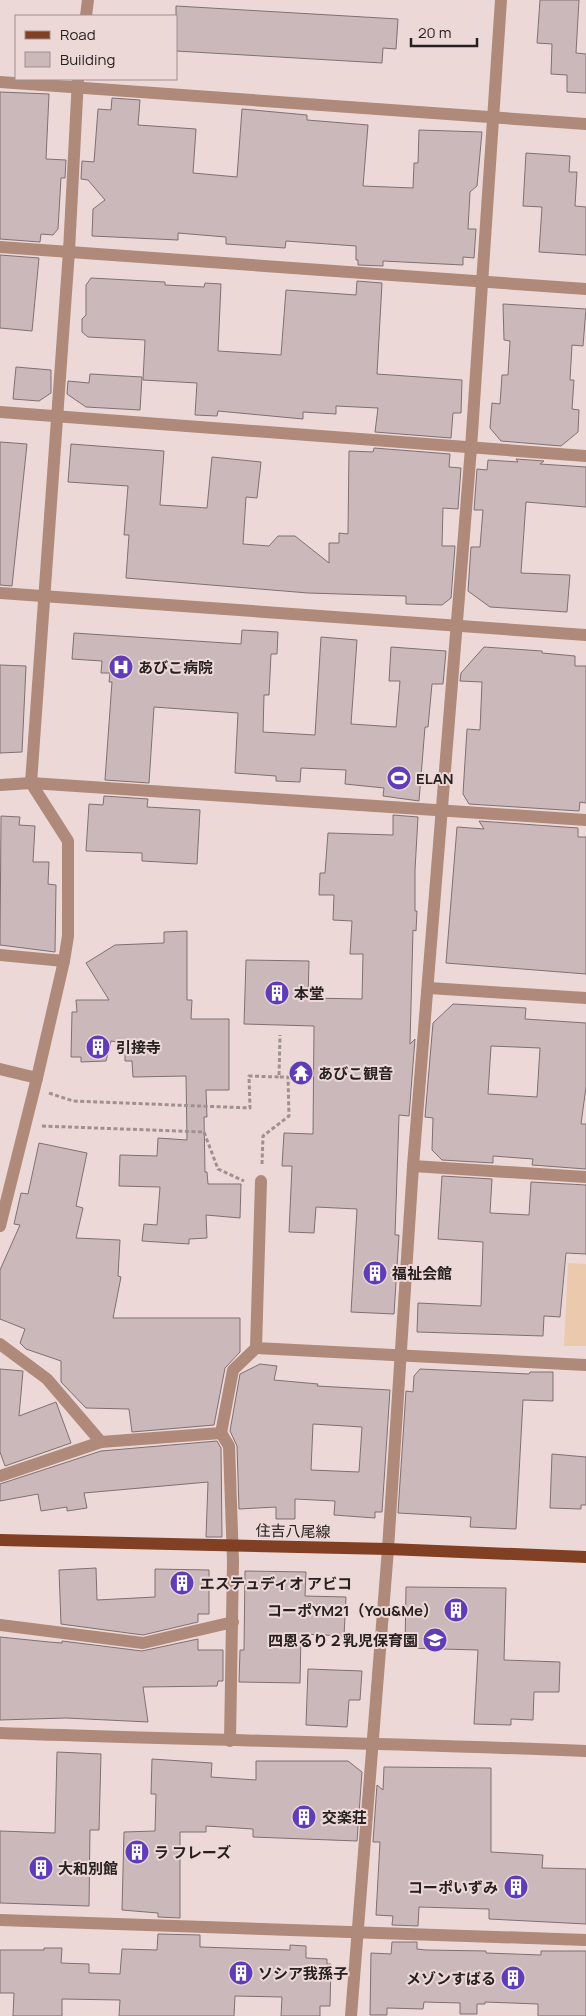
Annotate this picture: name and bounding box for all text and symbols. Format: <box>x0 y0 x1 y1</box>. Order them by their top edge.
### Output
legend <box>15 15 178 80</box>
scale bar <box>411 15 477 47</box>
text: 20 m <box>418 22 451 43</box>
text: Road <box>60 24 96 45</box>
text: Building <box>60 49 115 70</box>
hospital icon: あびこ病院 <box>108 654 134 680</box>
place label: あびこ病院 <box>138 657 213 678</box>
sports icon: ELAN <box>386 765 412 791</box>
place label: ELAN <box>416 768 454 789</box>
building icon: 本堂 <box>264 980 290 1006</box>
place label: 本堂 <box>294 983 324 1004</box>
building icon: 引接寺 <box>85 1034 111 1060</box>
place label: 引接寺 <box>116 1037 161 1058</box>
temple icon: あびこ観音 <box>288 1060 314 1086</box>
place label: あびこ観音 <box>318 1063 393 1084</box>
building icon: 福祉会館 <box>362 1260 388 1286</box>
place label: 福祉会館 <box>391 1263 452 1284</box>
street label: 住吉八尾線 <box>255 1520 331 1542</box>
building icon: エステュディオ アビコ <box>169 1570 195 1596</box>
place label: エステュディオ アビコ <box>200 1573 352 1594</box>
building icon: コーポYM21（You&Me） <box>443 1597 469 1623</box>
place label: コーポYM21（You&Me） <box>267 1600 438 1621</box>
school or university icon: 四恩るり２乳児保育園 <box>422 1627 448 1653</box>
place label: 四恩るり２乳児保育園 <box>268 1630 418 1651</box>
building icon: 交楽荘 <box>291 1804 317 1830</box>
place label: 交楽荘 <box>322 1807 367 1828</box>
building icon: ラ フレーズ <box>124 1839 150 1865</box>
place label: ラ フレーズ <box>154 1842 231 1863</box>
building icon: 大和別館 <box>28 1855 54 1881</box>
place label: 大和別館 <box>58 1858 118 1879</box>
building icon: コーポいずみ <box>503 1874 529 1900</box>
place label: コーポいずみ <box>408 1877 498 1898</box>
building icon: ソシア我孫子 <box>228 1960 254 1986</box>
place label: ソシア我孫子 <box>258 1963 348 1984</box>
building icon: メゾンすばる <box>500 1965 526 1991</box>
place label: メゾンすばる <box>406 1968 496 1989</box>

